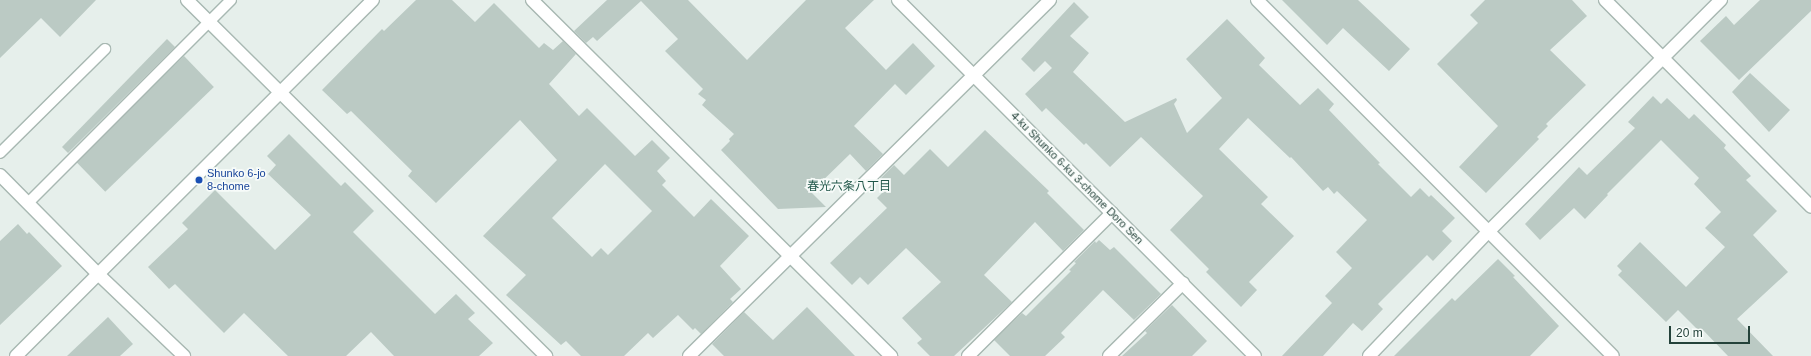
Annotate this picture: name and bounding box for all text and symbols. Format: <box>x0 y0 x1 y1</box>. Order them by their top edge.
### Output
street label: 4-ku Shunko 6-ku 3-chome Doro Sen <box>1008 109 1146 247</box>
place label: Shunko 6-jo 8-chome <box>207 167 266 193</box>
marker: Shunko 6-jo 8-chome <box>194 175 204 185</box>
district label: 春光六条八丁目 <box>807 180 891 194</box>
scale bar <box>1671 318 1752 344</box>
text: 20 m <box>1676 326 1703 340</box>

